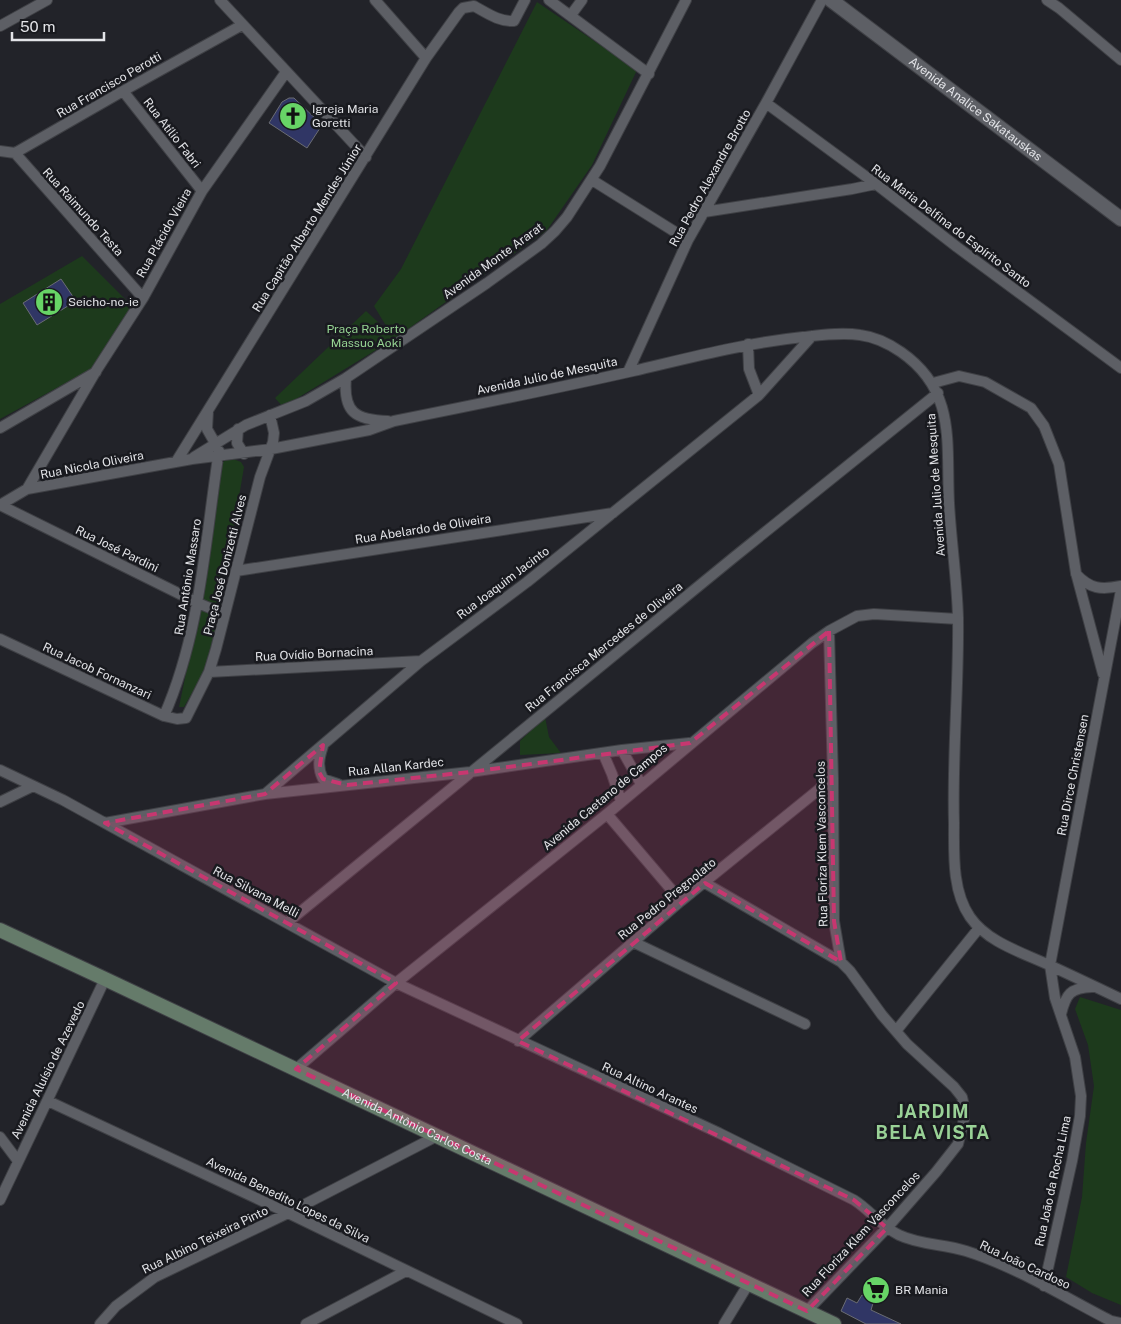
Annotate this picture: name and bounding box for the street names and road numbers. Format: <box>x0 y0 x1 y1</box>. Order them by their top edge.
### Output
street label: Rua Francisco Perotti <box>54 49 164 121</box>
street label: Avenida Analice Sakatauskas <box>906 54 1045 164</box>
street label: Rua Atílio Fabri <box>140 95 204 171</box>
street label: Rua Pedro Alexandre Brotto <box>666 107 754 249</box>
street label: Rua Capitão Alberto Mendes Júnior <box>249 141 365 315</box>
street label: Rua Maria Delfina do Espírito Santo <box>868 161 1034 291</box>
street label: Rua Raimundo Testa <box>40 165 126 259</box>
street label: Rua Plácido Vieira <box>134 186 194 280</box>
street label: Avenida Monte Ararat <box>440 220 546 302</box>
street label: Avenida Julio de Mesquita <box>475 354 619 398</box>
street label: Avenida Julio de Mesquita <box>924 413 948 557</box>
street label: Rua Nicola Oliveira <box>39 448 145 482</box>
street label: Praça José Donizetti Alves <box>201 493 249 637</box>
street label: Rua Abelardo de Oliveira <box>354 511 492 547</box>
street label: Rua Antônio Massaro <box>172 517 204 636</box>
street label: Rua José Pardini <box>73 523 161 575</box>
street label: Rua Joaquim Jacinto <box>454 544 552 622</box>
street label: Rua Francisca Mercedes de Oliveira <box>523 579 685 715</box>
street label: Rua Jacob Fornanzari <box>41 640 153 702</box>
street label: Rua Ovídio Bornacina <box>255 644 373 664</box>
street label: Rua Dirce Christensen <box>1054 713 1092 837</box>
street label: Avenida Caetano de Campos <box>540 741 670 853</box>
street label: Rua Allan Kardec <box>347 755 445 779</box>
street label: Rua Floriza Klem Vasconcelos <box>814 761 830 927</box>
street label: Rua Pedro Pregnolato <box>615 855 719 943</box>
street label: Rua Silvana Melli <box>211 863 301 921</box>
street label: Avenida Aluísio de Azevedo <box>8 998 88 1141</box>
street label: Rua Altino Arantes <box>600 1060 700 1116</box>
street label: Avenida Antônio Carlos Costa <box>340 1085 494 1168</box>
street label: Rua João da Rocha Lima <box>1032 1114 1074 1248</box>
street label: Avenida Benedito Lopes da Silva <box>204 1154 372 1246</box>
street label: Rua Floriza Klem Vasconcelos <box>799 1169 923 1299</box>
street label: Rua Albino Teixeira Pinto <box>140 1203 271 1277</box>
street label: Rua João Cardoso <box>977 1238 1073 1292</box>

